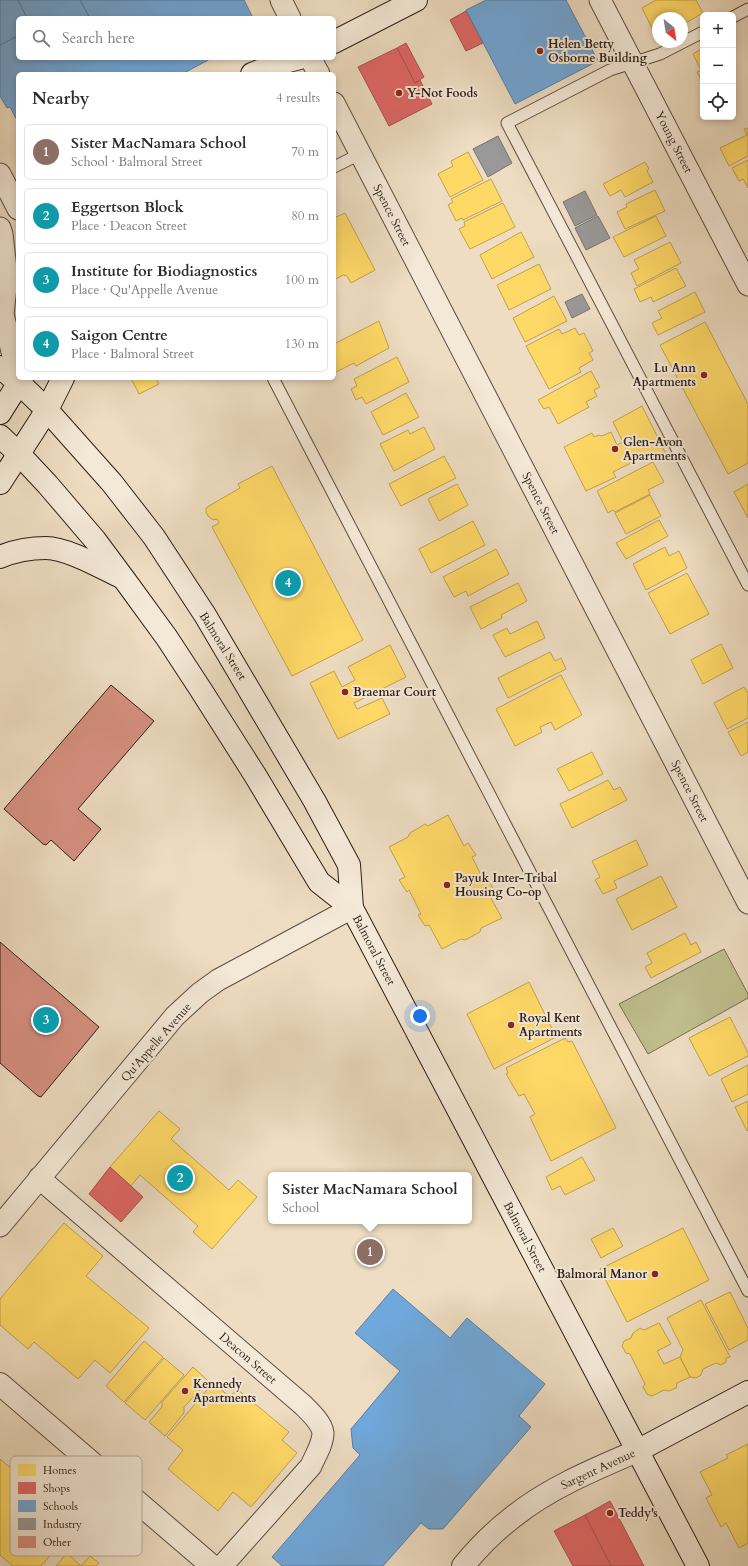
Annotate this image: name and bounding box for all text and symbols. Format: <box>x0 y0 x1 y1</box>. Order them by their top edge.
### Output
north arrow <box>652 12 688 48</box>
map controls <box>700 12 736 120</box>
button: + <box>700 12 736 48</box>
search box <box>16 16 336 60</box>
icon: search <box>30 27 52 49</box>
text: Search here <box>62 28 135 48</box>
place label: Helen Betty Osborne Building <box>548 36 648 66</box>
marker: Helen Betty Osborne Building <box>535 46 545 56</box>
button: − <box>700 48 736 84</box>
button: locate <box>700 84 736 120</box>
place label: Y-Not Foods <box>407 85 478 101</box>
text: Nearby <box>32 87 89 110</box>
marker: Y-Not Foods <box>394 88 404 98</box>
text: 4 results <box>276 89 320 107</box>
street label: Young Street <box>652 108 697 176</box>
text: Sister MacNamara School <box>71 133 246 153</box>
text: 1 <box>43 143 49 161</box>
text: 70 m <box>291 143 319 161</box>
text: School · Balmoral Street <box>71 153 202 171</box>
street label: Spence Street <box>370 181 415 249</box>
text: Eggertson Block <box>71 197 184 217</box>
text: 2 <box>43 207 49 225</box>
text: 80 m <box>291 207 319 225</box>
text: Place · Deacon Street <box>71 217 187 235</box>
text: Institute for Biodiagnostics <box>71 261 257 281</box>
text: 3 <box>43 271 49 289</box>
text: 100 m <box>285 271 319 289</box>
text: Place · Qu'Appelle Avenue <box>71 281 218 299</box>
text: Saigon Centre <box>71 325 168 345</box>
text: 4 <box>43 335 49 353</box>
text: 130 m <box>285 335 319 353</box>
text: Place · Balmoral Street <box>71 345 194 363</box>
place label: Lu Ann Apartments <box>633 360 696 390</box>
marker: Lu Ann Apartments <box>699 370 709 380</box>
place label: Glen-Avon Apartments <box>623 434 686 464</box>
marker: Glen-Avon Apartments <box>610 444 620 454</box>
street label: Spence Street <box>519 469 564 537</box>
pin: 4 <box>275 568 301 598</box>
street label: Balmoral Street <box>196 609 250 683</box>
place label: Braemar Court <box>353 684 437 700</box>
marker: Braemar Court <box>340 687 350 697</box>
street label: Spence Street <box>668 757 713 825</box>
place label: Payuk Inter-Tribal Housing Co-op <box>455 870 558 900</box>
marker: Payuk Inter-Tribal Housing Co-op <box>442 880 452 890</box>
street label: Balmoral Street <box>349 912 399 988</box>
street label: Qu'Appelle Avenue <box>117 999 195 1085</box>
pin: 3 <box>33 1005 59 1035</box>
your location <box>410 1006 430 1026</box>
place label: Royal Kent Apartments <box>519 1010 582 1040</box>
marker: Royal Kent Apartments <box>506 1020 516 1030</box>
pin: 2 <box>167 1163 193 1193</box>
popup <box>268 1172 472 1224</box>
text: Sister MacNamara School <box>282 1179 458 1199</box>
text: School <box>282 1199 319 1217</box>
street label: Balmoral Street <box>500 1199 550 1275</box>
pin: 1 <box>357 1237 383 1267</box>
place label: Balmoral Manor <box>556 1266 647 1282</box>
marker: Balmoral Manor <box>650 1269 660 1279</box>
street label: Deacon Street <box>216 1329 280 1388</box>
place label: Kennedy Apartments <box>193 1376 256 1406</box>
marker: Kennedy Apartments <box>180 1386 190 1396</box>
street label: Sargent Avenue <box>558 1445 638 1493</box>
legend <box>10 1456 142 1556</box>
text: Homes <box>43 1463 76 1478</box>
text: Shops <box>43 1481 70 1496</box>
text: Schools <box>43 1499 78 1514</box>
place label: Teddy's <box>618 1505 658 1521</box>
marker: Teddy's <box>605 1508 615 1518</box>
text: Industry <box>43 1517 82 1532</box>
text: Other <box>43 1535 72 1550</box>

